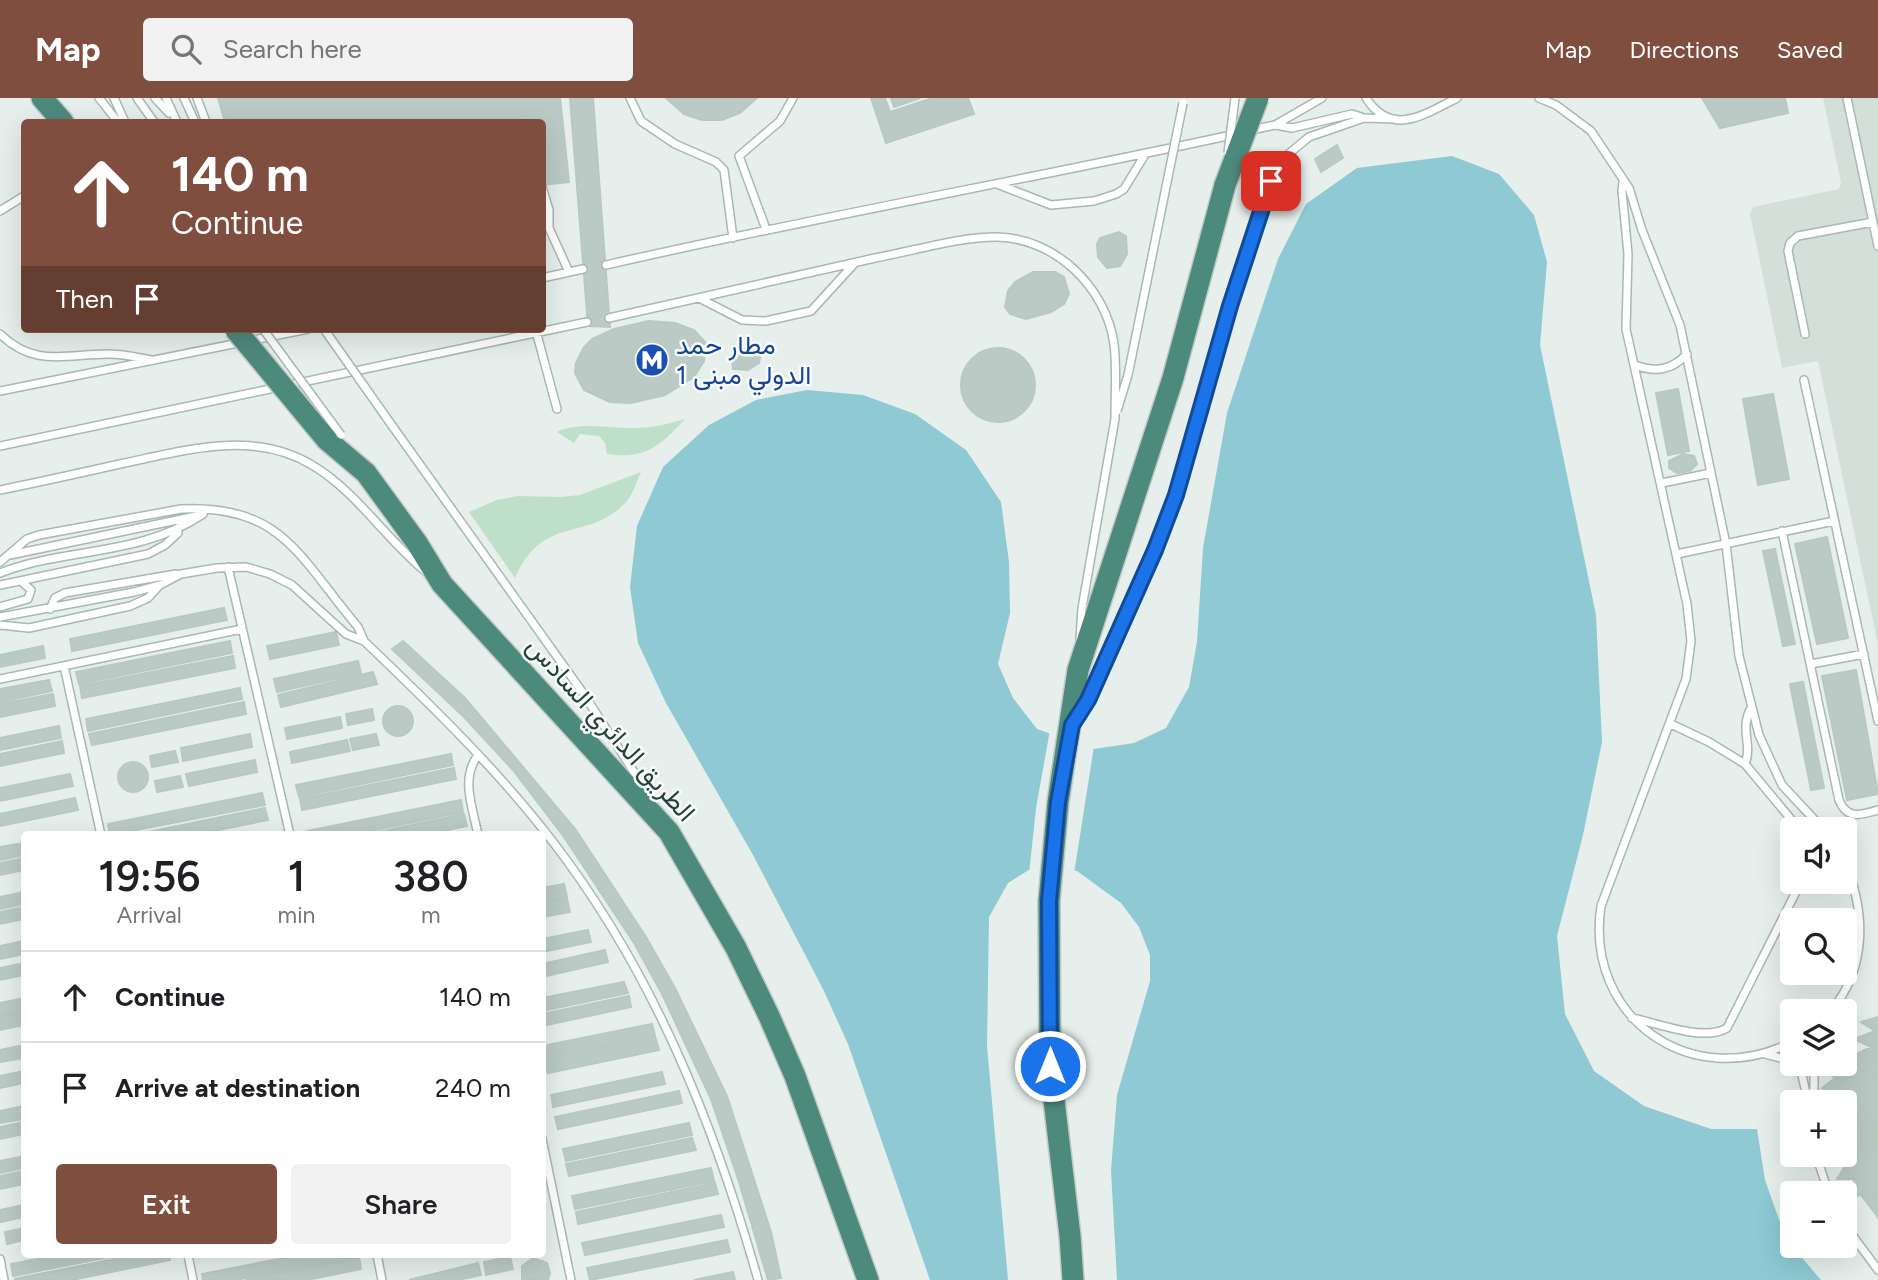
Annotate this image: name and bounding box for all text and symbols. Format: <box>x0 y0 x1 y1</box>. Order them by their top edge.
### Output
search box <box>143 18 633 81</box>
text: Map <box>35 30 101 69</box>
icon: search <box>167 30 205 68</box>
text: Search here <box>223 33 362 65</box>
text: Map <box>1545 35 1591 64</box>
text: Directions <box>1629 35 1739 64</box>
text: Saved <box>1777 35 1843 64</box>
text: 140 m <box>171 144 309 203</box>
icon: ahead <box>56 147 147 238</box>
pin <box>1241 151 1301 211</box>
icon: arrive <box>1252 162 1290 200</box>
text: Continue <box>171 204 303 242</box>
icon: arrive <box>128 280 166 318</box>
text: Then <box>56 283 114 315</box>
place label: مطار حمد الدولي مبنى 1 <box>676 329 811 396</box>
metro station icon: مطار حمد الدولي مبنى 1 <box>633 341 671 379</box>
street label: الطريق الدائري السادس <box>516 630 702 831</box>
map controls <box>1780 817 1857 1258</box>
button: sound <box>1780 817 1857 894</box>
text: 19:56 <box>98 851 200 902</box>
text: 1 <box>288 851 305 902</box>
text: 380 <box>393 851 469 902</box>
text: Arrival <box>117 901 182 929</box>
text: min <box>278 901 315 929</box>
text: m <box>421 901 440 929</box>
button: search <box>1780 908 1857 985</box>
icon: ahead <box>56 978 94 1016</box>
text: Continue <box>115 981 225 1013</box>
text: 140 m <box>439 981 511 1013</box>
button: layers <box>1780 999 1857 1076</box>
position arrow <box>1013 1029 1087 1103</box>
icon: arrive <box>56 1069 94 1107</box>
text: Arrive at destination <box>115 1072 360 1104</box>
text: 240 m <box>435 1072 511 1104</box>
button: + <box>1780 1090 1857 1167</box>
button: Exit <box>56 1164 277 1244</box>
button: Share <box>291 1164 511 1244</box>
button: − <box>1780 1181 1857 1258</box>

